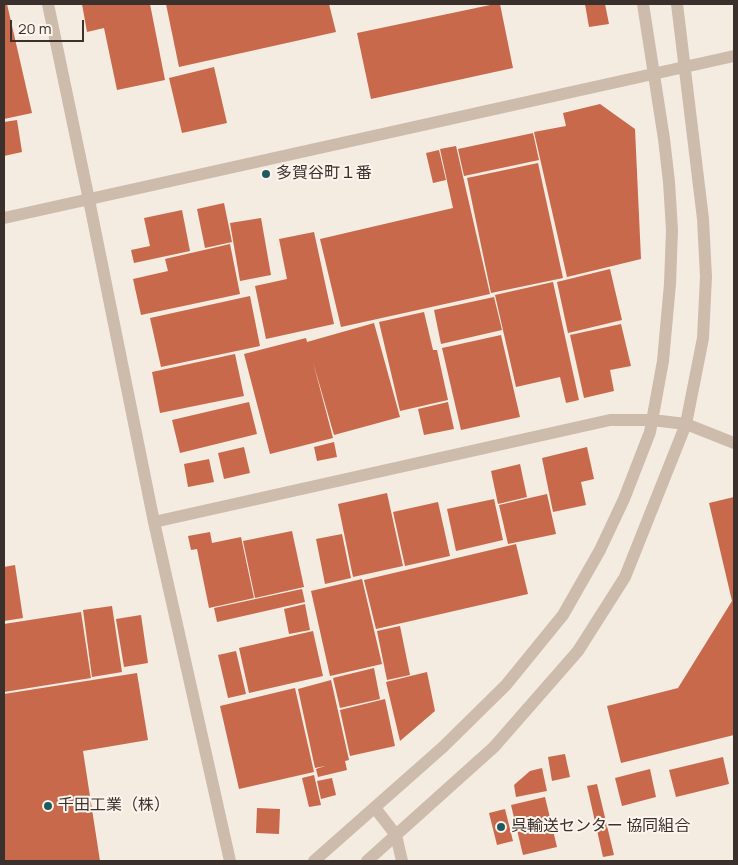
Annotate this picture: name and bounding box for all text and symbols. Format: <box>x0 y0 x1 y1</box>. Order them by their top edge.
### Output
scale bar <box>12 10 86 42</box>
text: 20 m <box>18 18 51 39</box>
place label: 多賀谷町１番 <box>276 164 372 184</box>
marker: 多賀谷町１番 <box>260 168 272 180</box>
place label: 千田工業（株） <box>58 796 170 816</box>
marker: 千田工業（株） <box>42 800 54 812</box>
place label: 呉輸送センター 協同組合 <box>511 817 690 837</box>
marker: 呉輸送センター 協同組合 <box>495 821 507 833</box>

